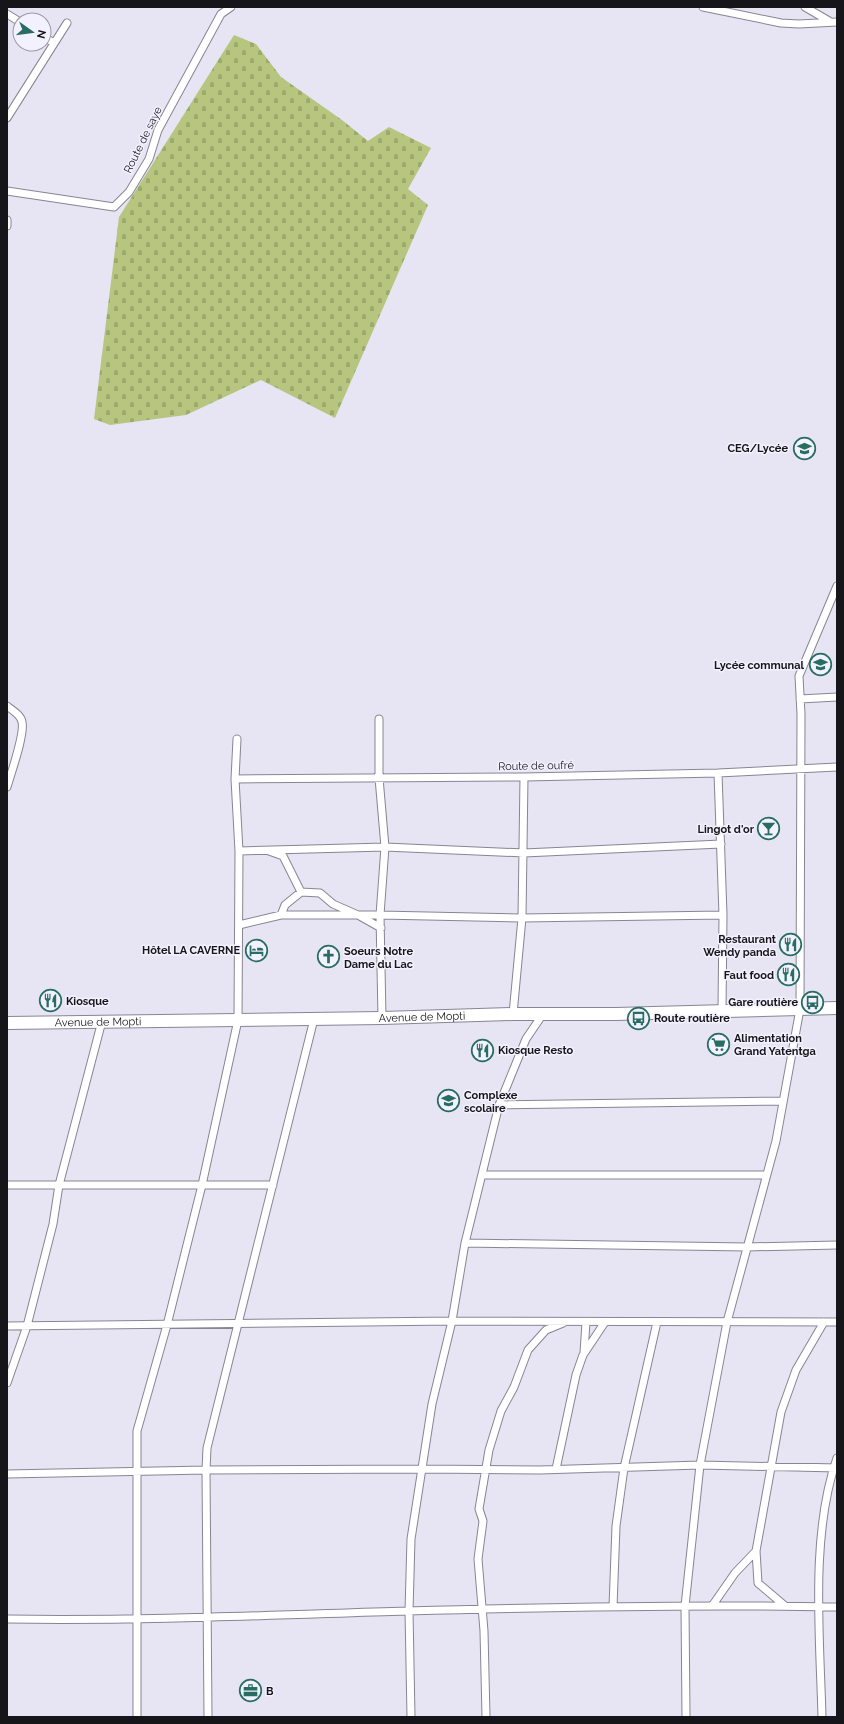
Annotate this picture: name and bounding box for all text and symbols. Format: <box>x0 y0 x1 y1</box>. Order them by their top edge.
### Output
north arrow <box>12 12 52 52</box>
text: N <box>34 29 49 40</box>
street label: Route de saye <box>121 104 165 175</box>
school or university icon: CEG/Lycée <box>791 435 817 461</box>
place label: CEG/Lycée <box>727 442 788 455</box>
school or university icon: Lycée communal <box>807 652 833 678</box>
place label: Lycée communal <box>714 659 805 672</box>
street label: Route de oufré <box>498 759 575 773</box>
bar icon: Lingot d'or <box>756 816 782 842</box>
place label: Lingot d'or <box>698 823 755 836</box>
restaurant icon: Restaurant Wendy panda <box>778 932 804 958</box>
place label: Restaurant Wendy panda <box>703 933 777 959</box>
hotel icon: Hôtel LA CAVERNE <box>243 937 269 963</box>
place label: Hôtel LA CAVERNE <box>142 944 240 957</box>
church icon: Soeurs Notre Dame du Lac <box>316 944 342 970</box>
place label: Soeurs Notre Dame du Lac <box>344 945 413 971</box>
restaurant icon: Faut food <box>776 962 802 988</box>
place label: Faut food <box>724 969 774 982</box>
restaurant icon: Kiosque <box>38 988 64 1014</box>
bus stop icon: Gare routière <box>800 989 826 1015</box>
place label: Kiosque <box>66 995 109 1008</box>
place label: Gare routière <box>728 996 798 1009</box>
bus stop icon: Route routière <box>626 1005 652 1031</box>
street label: Avenue de Mopti <box>379 1009 465 1025</box>
place label: Route routière <box>654 1012 730 1025</box>
street label: Avenue de Mopti <box>55 1015 141 1029</box>
supermarket icon: Alimentation Grand Yatentga <box>706 1031 732 1057</box>
place label: Alimentation Grand Yatentga <box>734 1032 816 1058</box>
restaurant icon: Kiosque Resto <box>470 1037 496 1063</box>
place label: Kiosque Resto <box>498 1044 574 1057</box>
school or university icon: Complexe scolaire <box>436 1088 462 1114</box>
place label: Complexe scolaire <box>464 1089 518 1115</box>
office icon: B <box>238 1678 264 1704</box>
place label: B <box>266 1685 274 1698</box>

